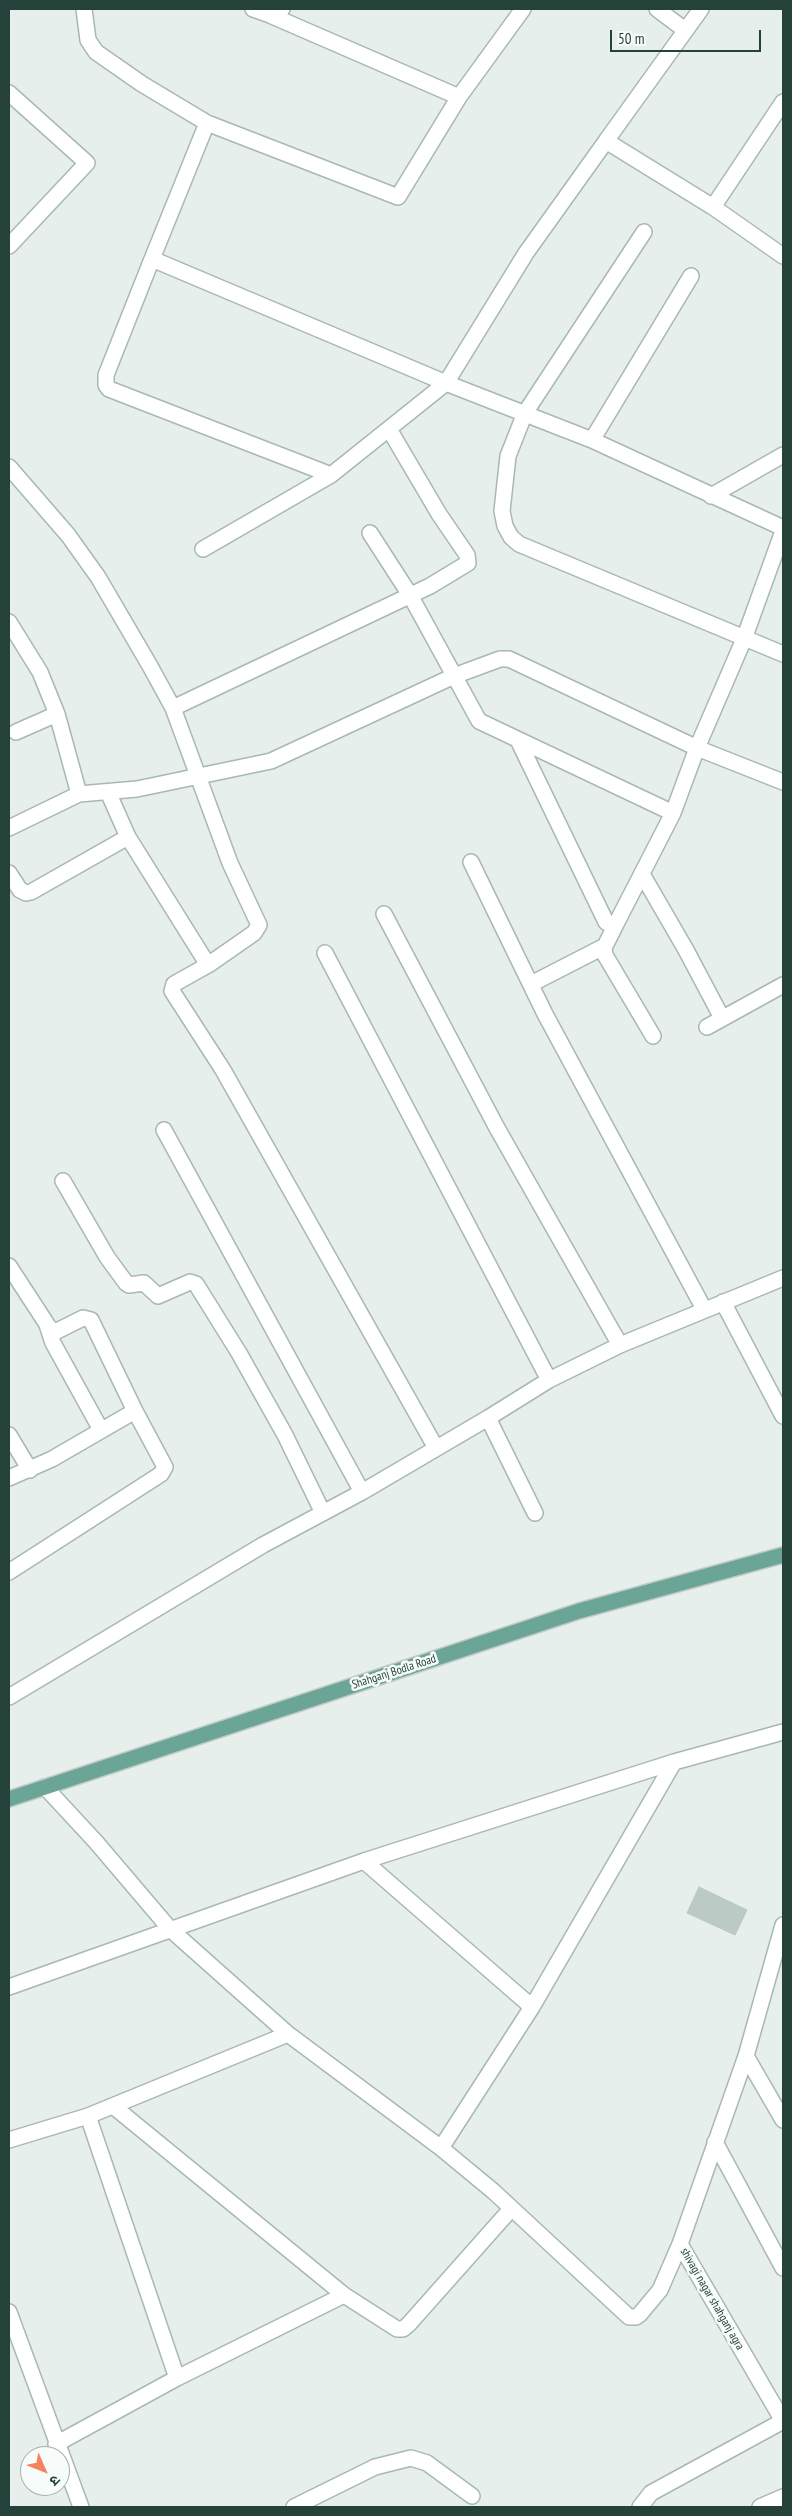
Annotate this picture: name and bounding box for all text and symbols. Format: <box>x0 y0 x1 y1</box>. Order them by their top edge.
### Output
scale bar <box>612 20 763 52</box>
text: 50 m <box>618 29 644 48</box>
street label: Shahganj Bodla Road <box>350 1652 438 1692</box>
street label: shivagi nagar shahganj agra <box>677 2245 747 2353</box>
north arrow <box>20 2446 70 2496</box>
text: उ <box>46 2472 64 2490</box>

